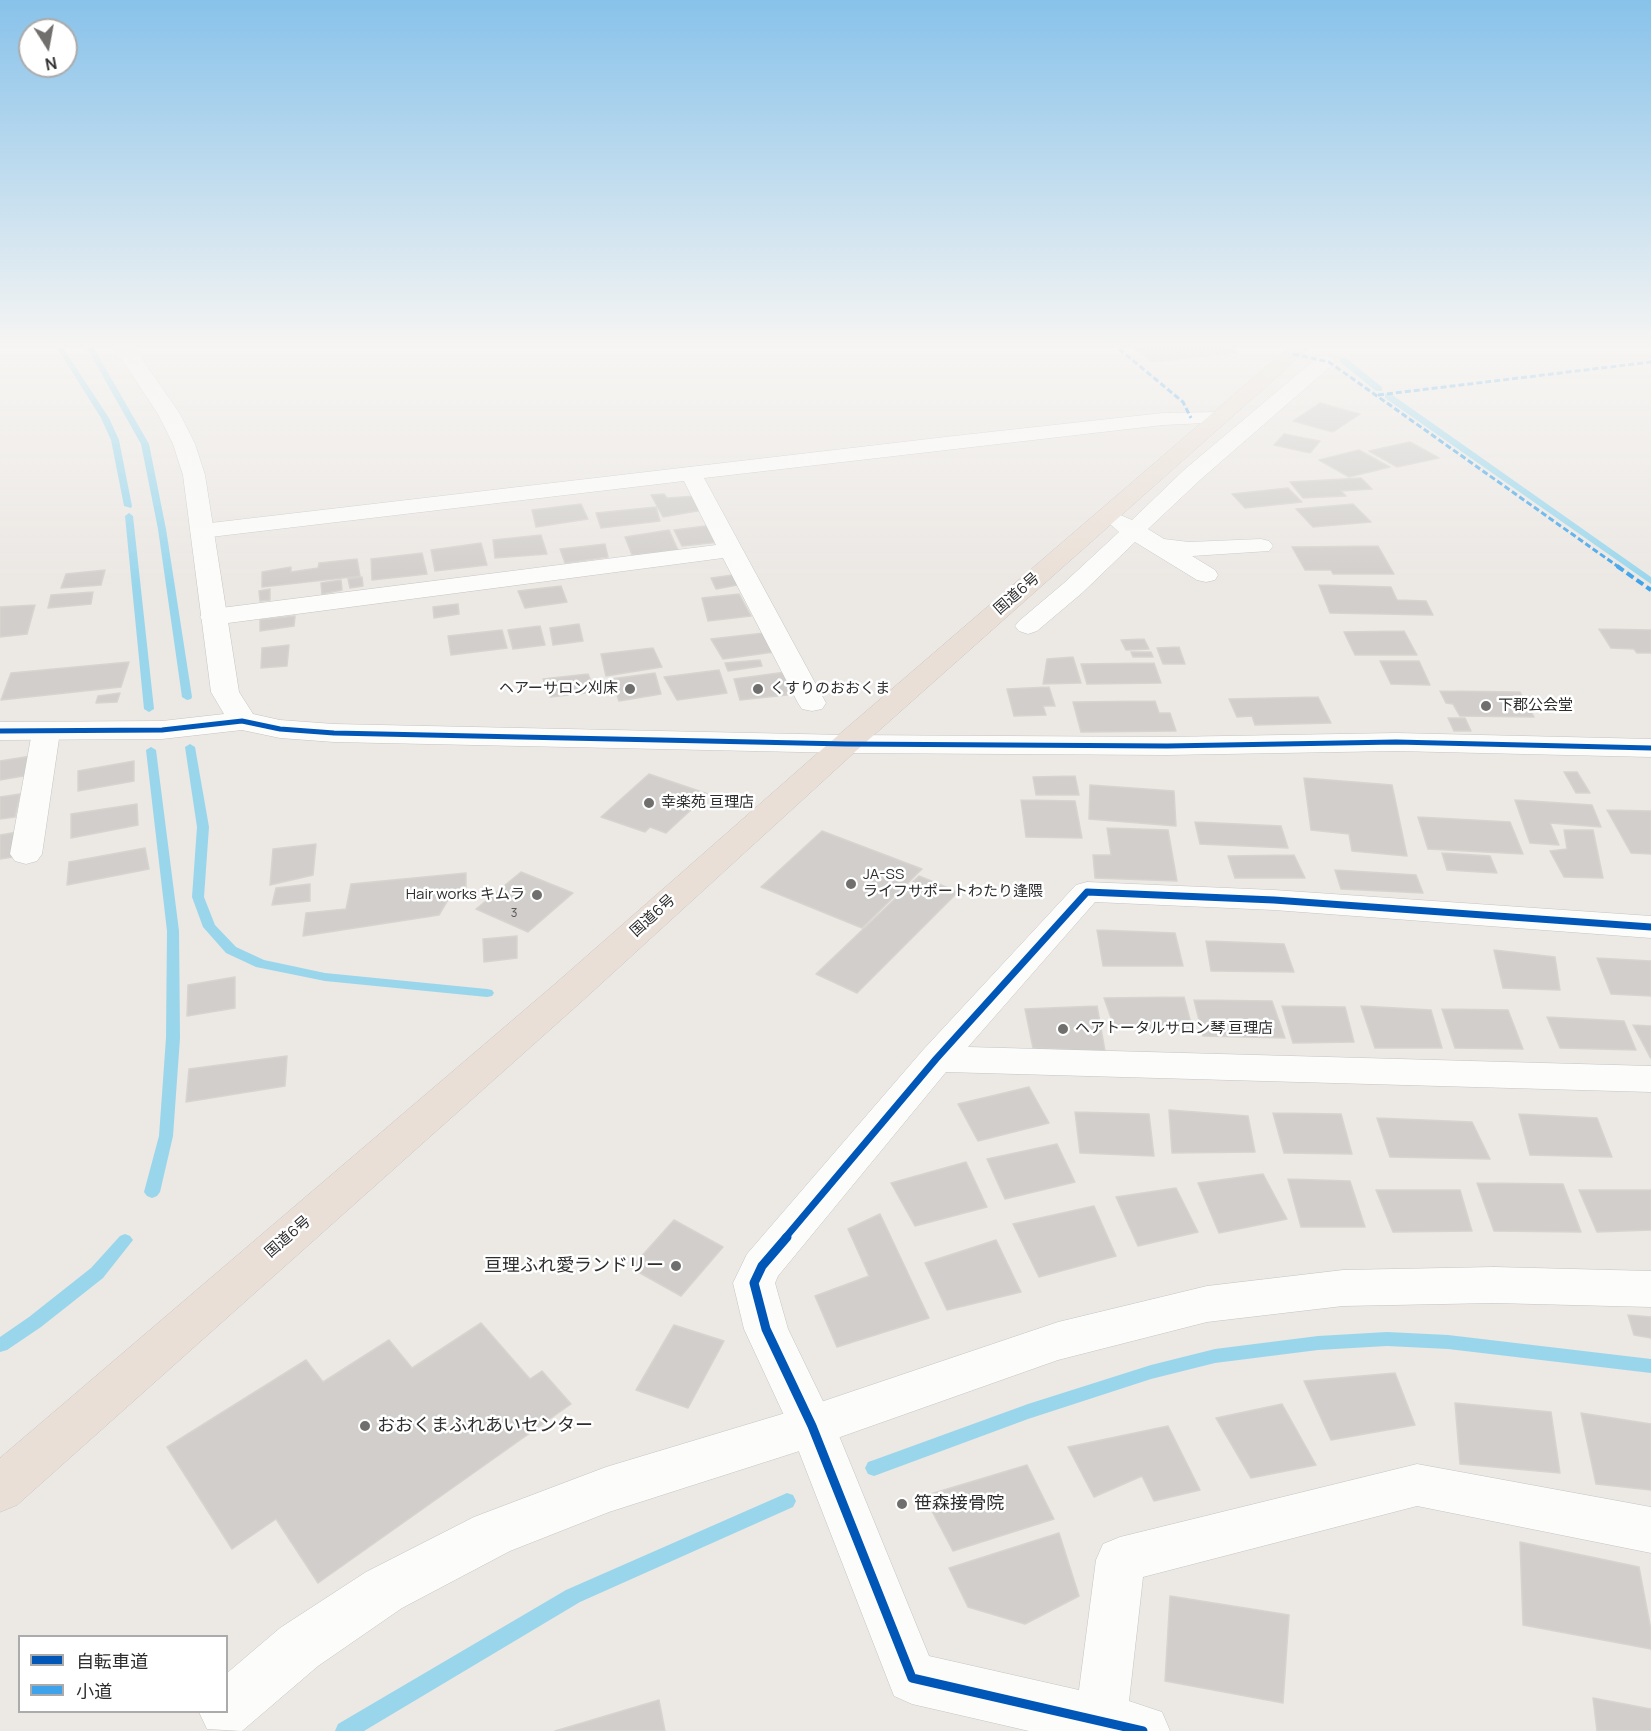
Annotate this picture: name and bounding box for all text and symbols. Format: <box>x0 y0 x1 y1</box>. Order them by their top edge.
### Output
north arrow <box>18 18 78 78</box>
text: N <box>43 52 59 76</box>
street label: 国道6号 <box>991 569 1043 619</box>
place label: ヘアーサロン刈床 <box>499 680 618 698</box>
place label: くすりのおおくま <box>770 680 890 698</box>
marker: ヘアーサロン刈床 <box>623 682 637 696</box>
marker: くすりのおおくま <box>751 682 765 696</box>
place label: 下郡公会堂 <box>1498 697 1573 715</box>
marker: 下郡公会堂 <box>1479 699 1493 713</box>
place label: 幸楽苑 亘理店 <box>661 794 754 812</box>
marker: 幸楽苑 亘理店 <box>642 796 656 810</box>
place label: JA-SS ライフサポートわたり逢隈 <box>863 866 1043 901</box>
marker: JA-SS ライフサポートわたり逢隈 <box>844 877 858 891</box>
place label: Hair works キムラ <box>406 886 525 904</box>
marker: Hair works キムラ <box>530 888 544 902</box>
street label: 国道6号 <box>627 891 679 941</box>
house number: 3 <box>511 907 517 921</box>
place label: ヘアトータルサロン琴 亘理店 <box>1075 1020 1273 1038</box>
marker: ヘアトータルサロン琴 亘理店 <box>1056 1022 1070 1036</box>
street label: 国道6号 <box>262 1212 314 1262</box>
place label: 亘理ふれ愛ランドリー <box>484 1255 664 1277</box>
marker: 亘理ふれ愛ランドリー <box>669 1259 683 1273</box>
place label: おおくまふれあいセンター <box>377 1415 593 1437</box>
marker: おおくまふれあいセンター <box>358 1419 372 1433</box>
place label: 笹森接骨院 <box>914 1493 1004 1515</box>
marker: 笹森接骨院 <box>895 1497 909 1511</box>
legend <box>18 1635 228 1713</box>
text: 自転車道 <box>76 1649 148 1673</box>
text: 小道 <box>76 1679 112 1703</box>

